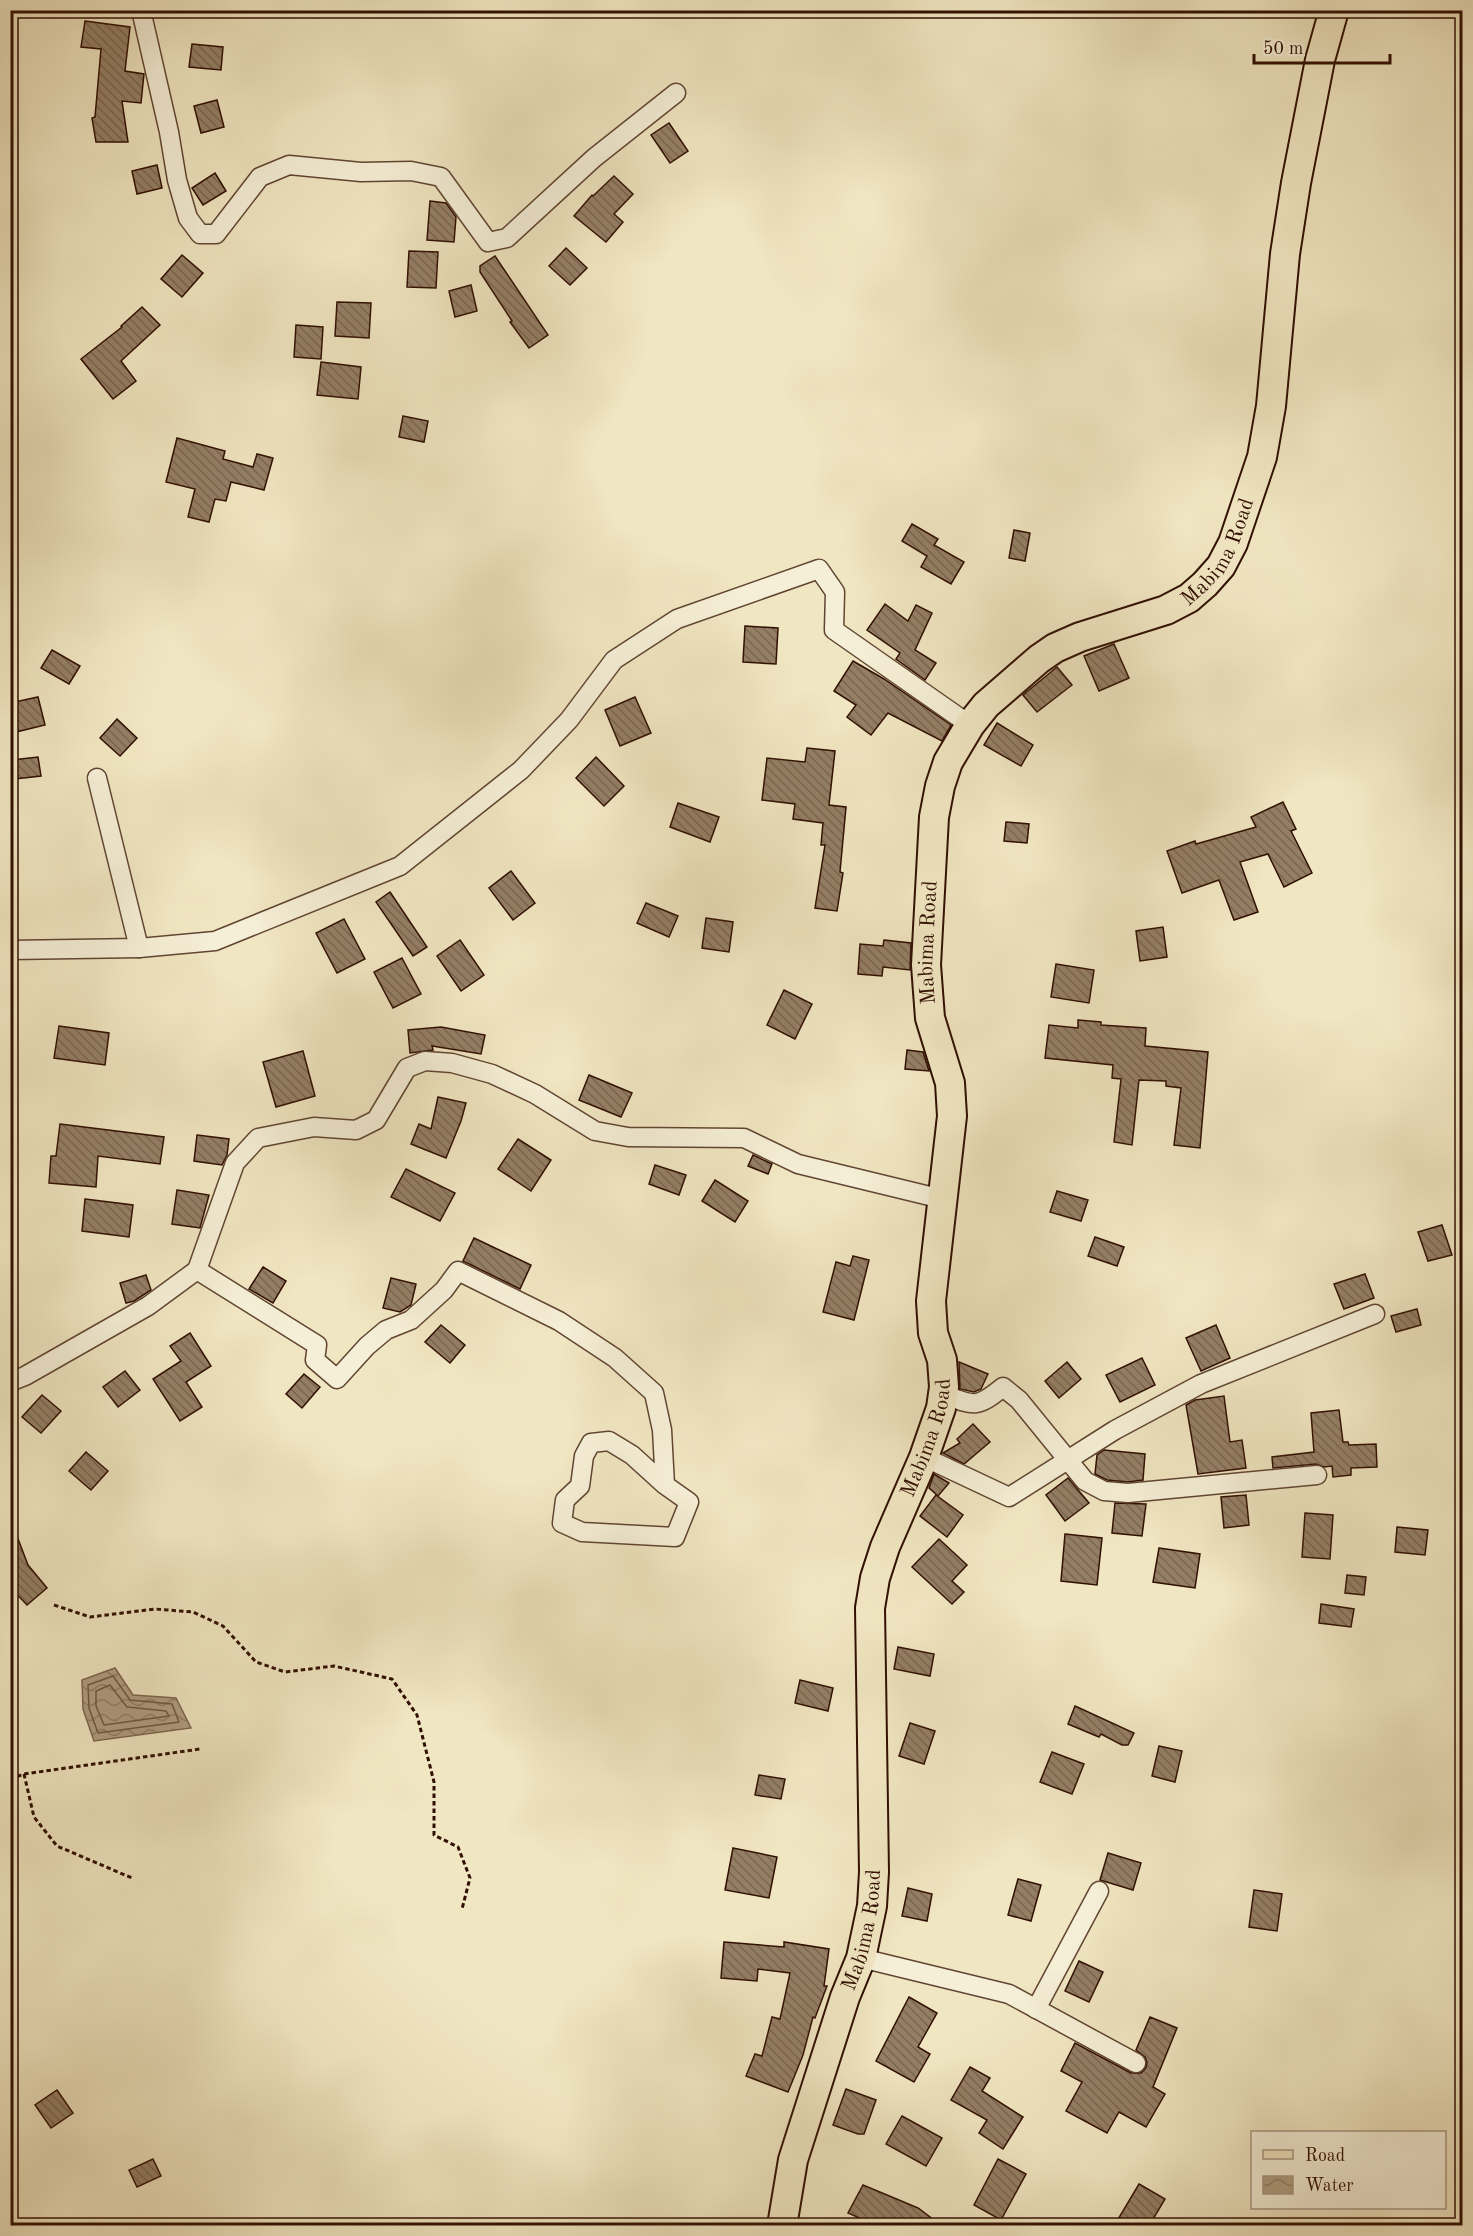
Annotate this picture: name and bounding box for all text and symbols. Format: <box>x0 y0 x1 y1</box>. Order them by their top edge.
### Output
scale bar <box>1254 27 1390 65</box>
text: 50 m <box>1263 40 1303 58</box>
street label: Mabima Road <box>1177 496 1258 610</box>
street label: Mabima Road <box>915 880 941 1005</box>
street label: Mabima Road <box>897 1378 955 1500</box>
street label: Mabima Road <box>838 1869 885 1994</box>
legend <box>1251 2131 1446 2209</box>
text: Road <box>1305 2147 1345 2165</box>
text: Water <box>1305 2177 1354 2195</box>

